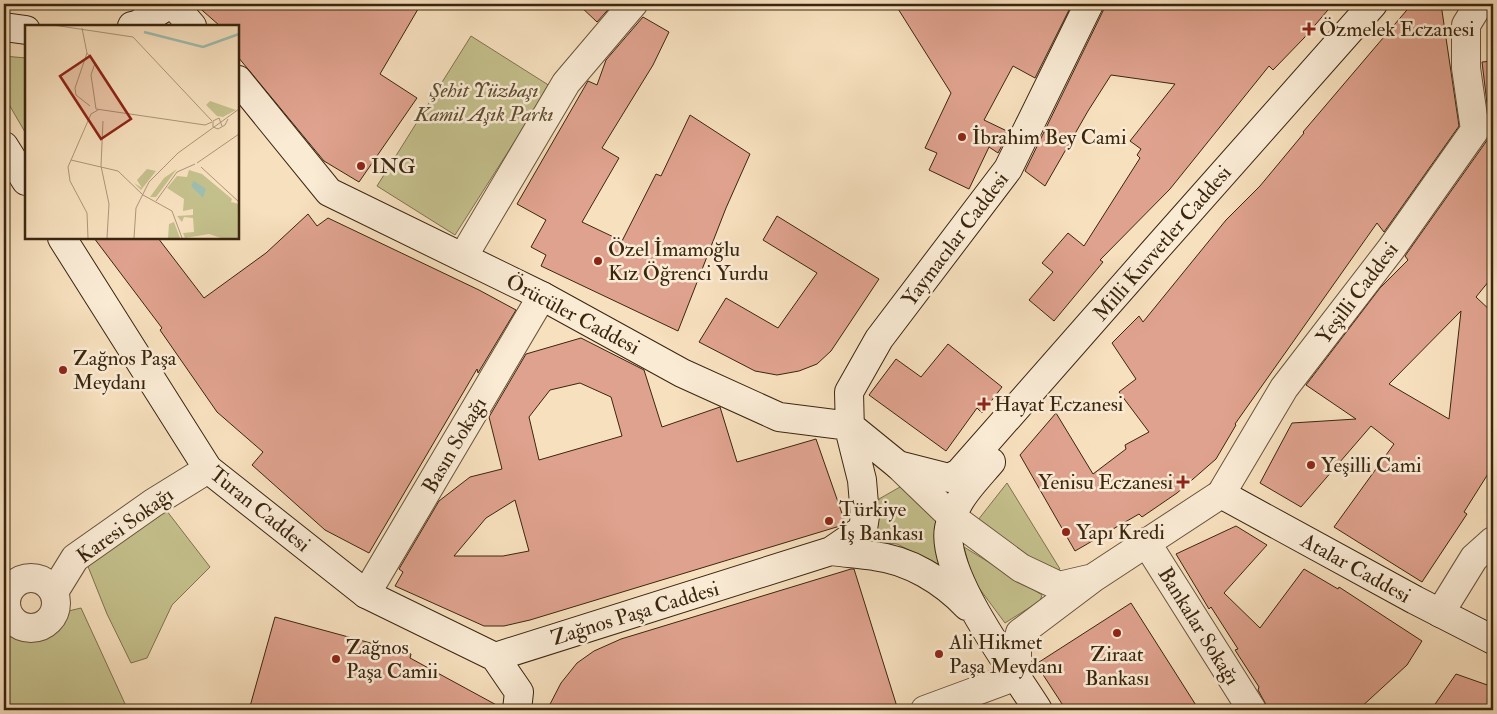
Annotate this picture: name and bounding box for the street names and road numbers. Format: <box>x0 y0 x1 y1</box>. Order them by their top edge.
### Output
street label: Milli Kuvvetler Caddesi <box>1087 160 1238 327</box>
street label: Yaymacılar Caddesi <box>896 166 1015 312</box>
street label: Yeşilli Caddesi <box>1310 237 1405 350</box>
street label: Örücüler Caddesi <box>501 268 645 361</box>
street label: Basın Sokağı <box>416 392 493 498</box>
street label: Turan Caddesi <box>204 460 316 559</box>
street label: Karesi Sokağı <box>72 481 179 570</box>
street label: Atalar Caddesi <box>1295 527 1416 610</box>
street label: Bankalar Sokağı <box>1152 562 1246 691</box>
street label: Zağnos Paşa Caddesi <box>548 575 723 652</box>

